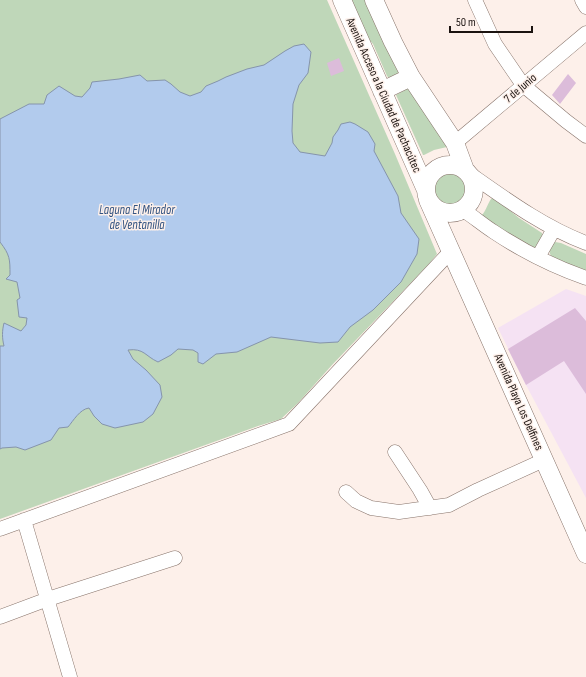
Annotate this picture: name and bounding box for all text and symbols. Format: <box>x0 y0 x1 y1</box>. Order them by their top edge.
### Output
scale bar <box>450 8 532 34</box>
street label: Avenida Acceso a la Ciudad de Pachacútec <box>342 15 425 175</box>
text: 50 m <box>456 15 476 30</box>
street label: 7 de Junio <box>501 70 540 106</box>
water label: Laguna El Mirador de Ventanilla <box>99 202 176 233</box>
street label: Avenida Playa Los Delfines <box>490 351 547 453</box>

